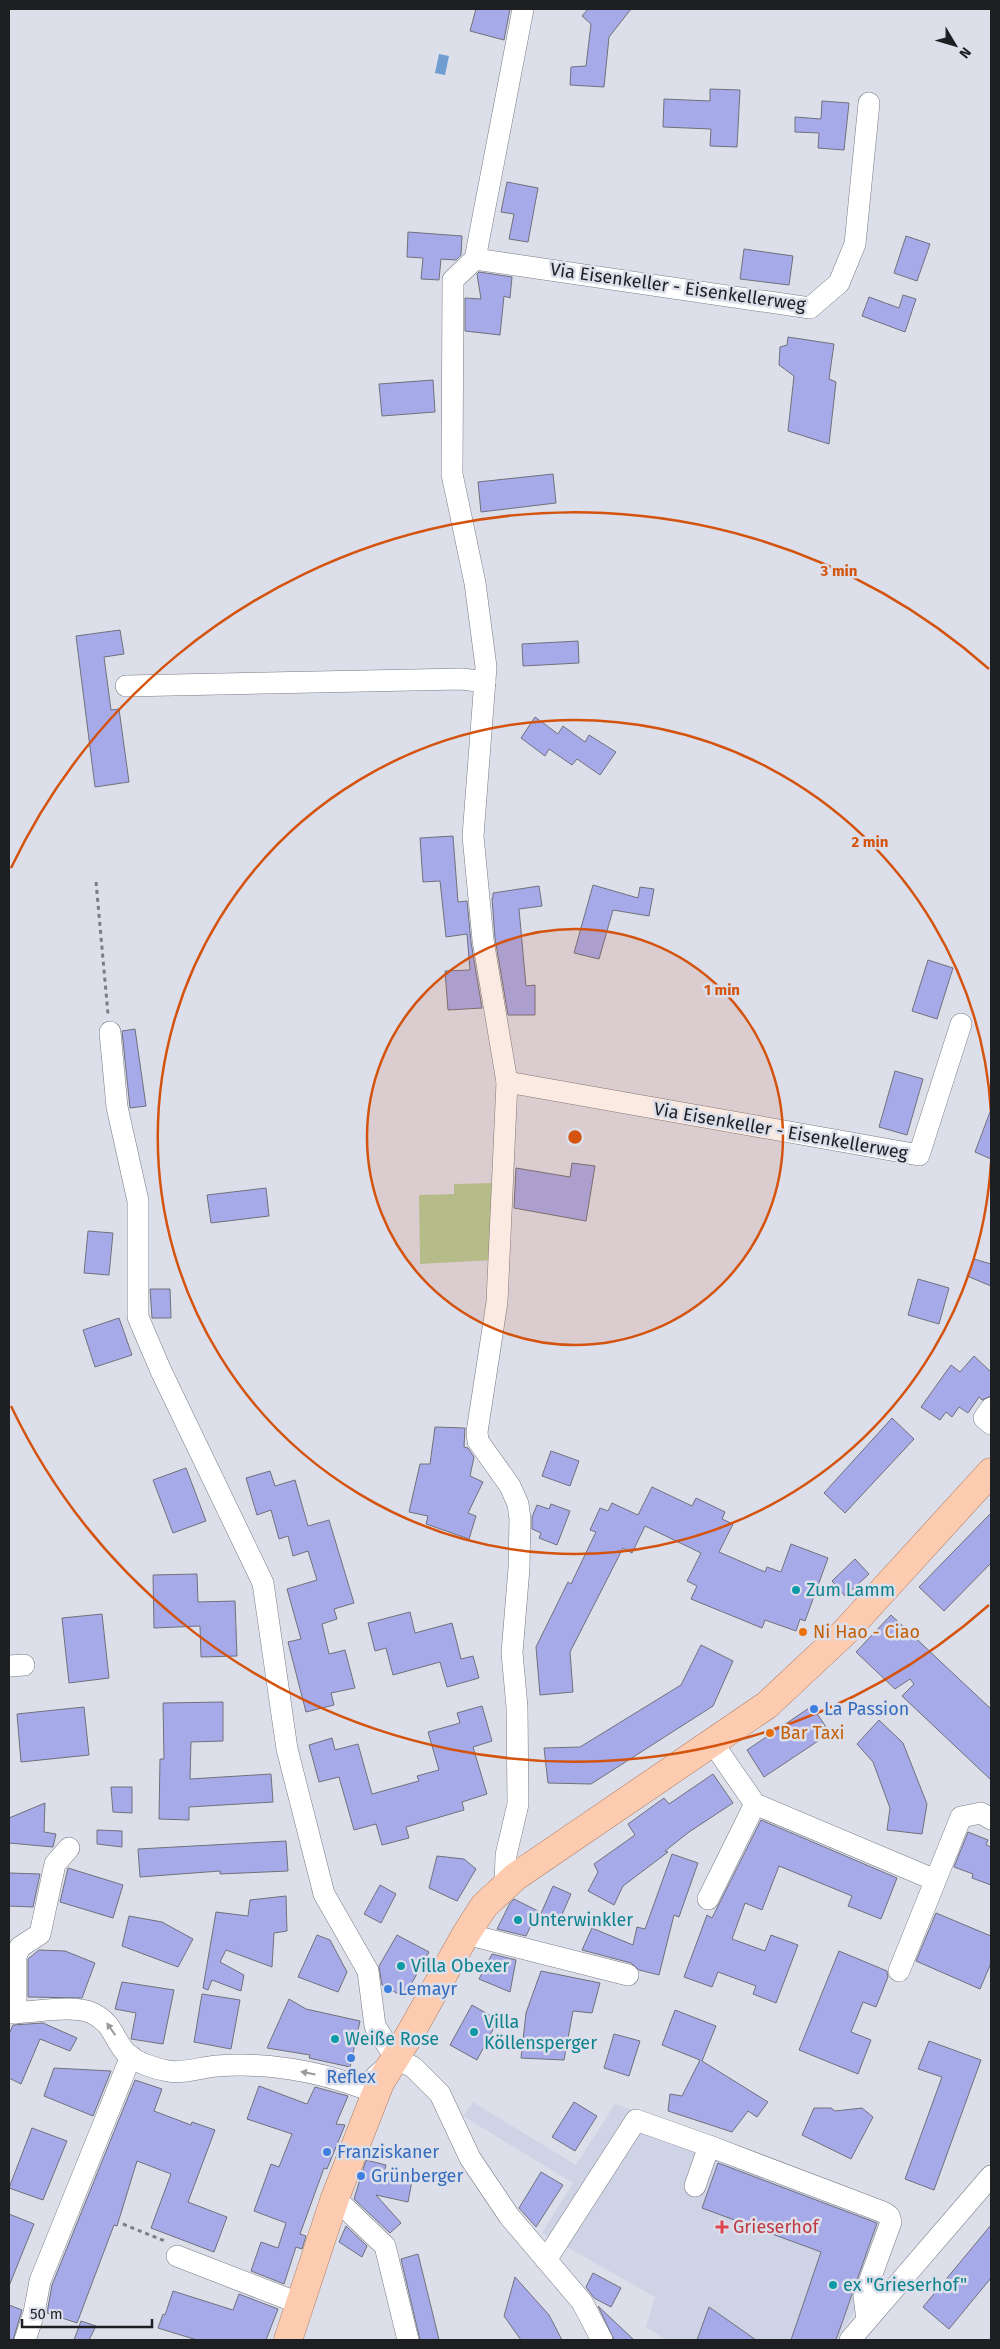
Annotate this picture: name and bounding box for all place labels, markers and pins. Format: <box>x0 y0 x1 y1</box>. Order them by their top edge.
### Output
centre of rings <box>566 1128 584 1146</box>
place label: Zum Lamm <box>806 1579 895 1601</box>
marker: Zum Lamm <box>790 1584 802 1596</box>
place label: Ni Hao - Ciao <box>813 1621 920 1643</box>
marker: Ni Hao - Ciao <box>797 1626 809 1638</box>
place label: La Passion <box>824 1698 909 1720</box>
marker: La Passion <box>808 1703 820 1715</box>
place label: Bar Taxi <box>780 1722 844 1744</box>
marker: Bar Taxi <box>764 1727 776 1739</box>
place label: Unterwinkler <box>528 1909 633 1931</box>
marker: Unterwinkler <box>512 1914 524 1926</box>
place label: Villa Obexer <box>411 1955 509 1977</box>
marker: Villa Obexer <box>395 1960 407 1972</box>
place label: Lemayr <box>398 1978 457 2000</box>
marker: Lemayr <box>382 1983 394 1995</box>
place label: Villa Köllensperger <box>484 2011 597 2054</box>
marker: Villa Köllensperger <box>468 2026 480 2038</box>
place label: Weiße Rose <box>345 2028 439 2050</box>
marker: Weiße Rose <box>329 2033 341 2045</box>
marker: Reflex <box>345 2052 357 2064</box>
place label: Reflex <box>326 2066 376 2088</box>
place label: Franziskaner <box>337 2141 439 2163</box>
marker: Franziskaner <box>321 2146 333 2158</box>
place label: Grünberger <box>371 2165 463 2187</box>
marker: Grünberger <box>355 2170 367 2182</box>
place label: Grieserhof <box>733 2216 820 2238</box>
marker: Grieserhof <box>715 2220 729 2234</box>
place label: ex "Grieserhof" <box>843 2274 967 2296</box>
marker: ex "Grieserhof" <box>827 2279 839 2291</box>

